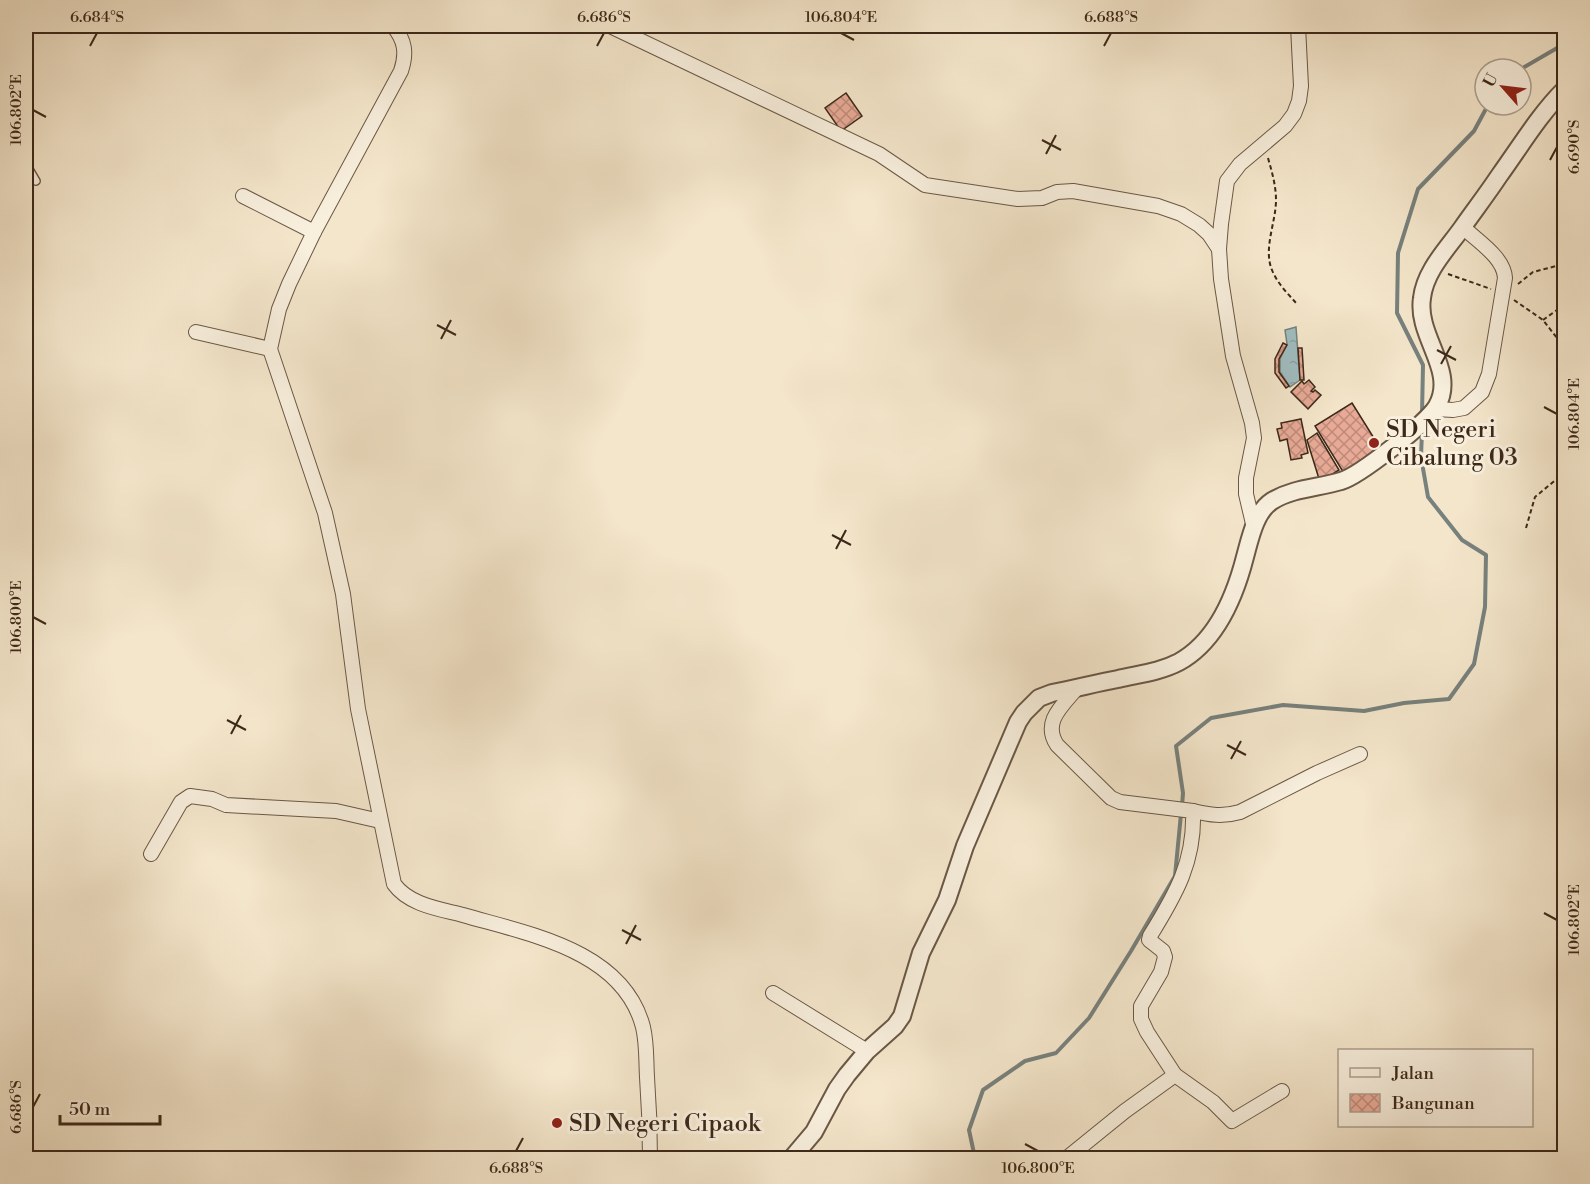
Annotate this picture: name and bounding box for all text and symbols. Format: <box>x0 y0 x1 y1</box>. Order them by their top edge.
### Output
text: 6.684°S <box>70 8 124 27</box>
text: 6.686°S <box>577 8 631 27</box>
text: 106.804°E <box>805 8 877 27</box>
text: 6.688°S <box>1084 8 1138 27</box>
north arrow <box>1473 57 1533 117</box>
text: U <box>1479 70 1503 91</box>
text: 106.802°E <box>7 74 26 146</box>
text: 6.690°S <box>1565 120 1584 174</box>
text: 106.804°E <box>1565 378 1584 450</box>
place label: SD Negeri Cibalung 03 <box>1386 415 1518 473</box>
marker: SD Negeri Cibalung 03 <box>1367 436 1381 450</box>
text: 106.800°E <box>7 580 26 654</box>
text: 106.802°E <box>1565 884 1584 956</box>
legend <box>1338 1049 1533 1127</box>
text: Jalan <box>1391 1062 1434 1085</box>
text: 6.686°S <box>7 1080 26 1134</box>
scale bar <box>60 1088 160 1126</box>
text: Bangunan <box>1391 1092 1475 1115</box>
text: 50 m <box>69 1098 111 1121</box>
place label: SD Negeri Cipaok <box>569 1109 762 1139</box>
marker: SD Negeri Cipaok <box>550 1116 564 1130</box>
text: 6.688°S <box>489 1159 543 1178</box>
text: 106.800°E <box>1001 1159 1075 1178</box>

